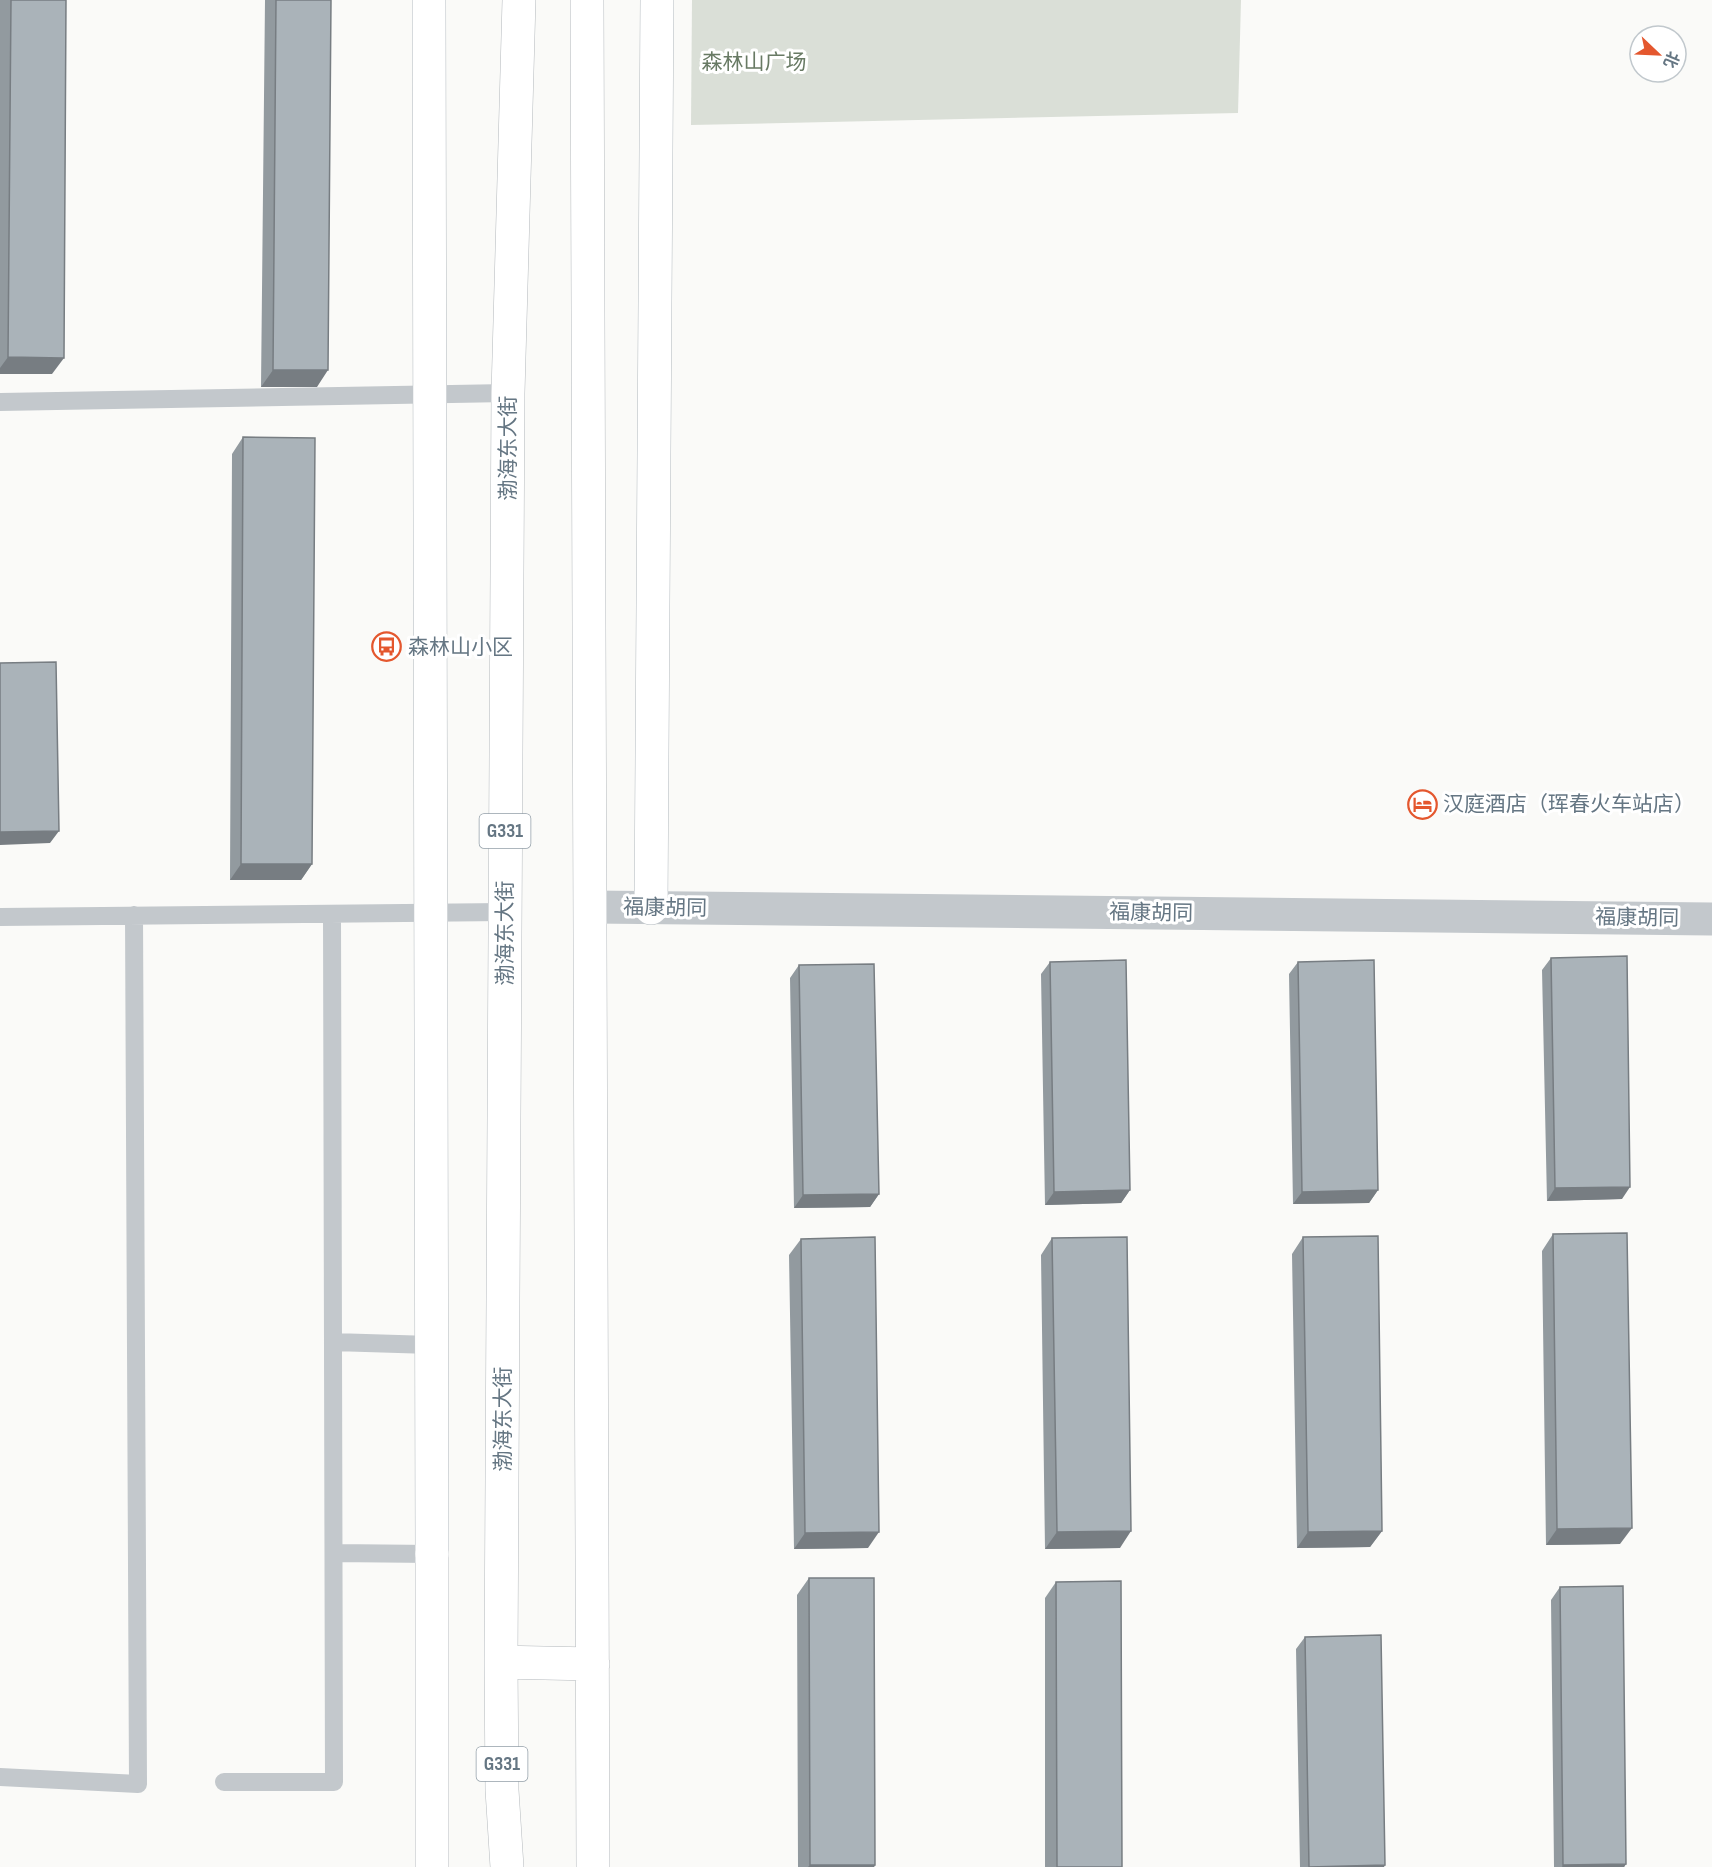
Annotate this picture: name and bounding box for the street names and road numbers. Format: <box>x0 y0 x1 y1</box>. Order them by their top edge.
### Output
street label: 渤海东大街 <box>496 396 521 501</box>
road number: G331 <box>480 814 530 848</box>
street label: 渤海东大街 <box>493 881 518 986</box>
street label: 福康胡同 <box>623 895 707 921</box>
street label: 福康胡同 <box>1109 900 1193 926</box>
street label: 福康胡同 <box>1595 905 1679 931</box>
street label: 渤海东大街 <box>491 1367 516 1472</box>
road number: G331 <box>476 1747 528 1781</box>

